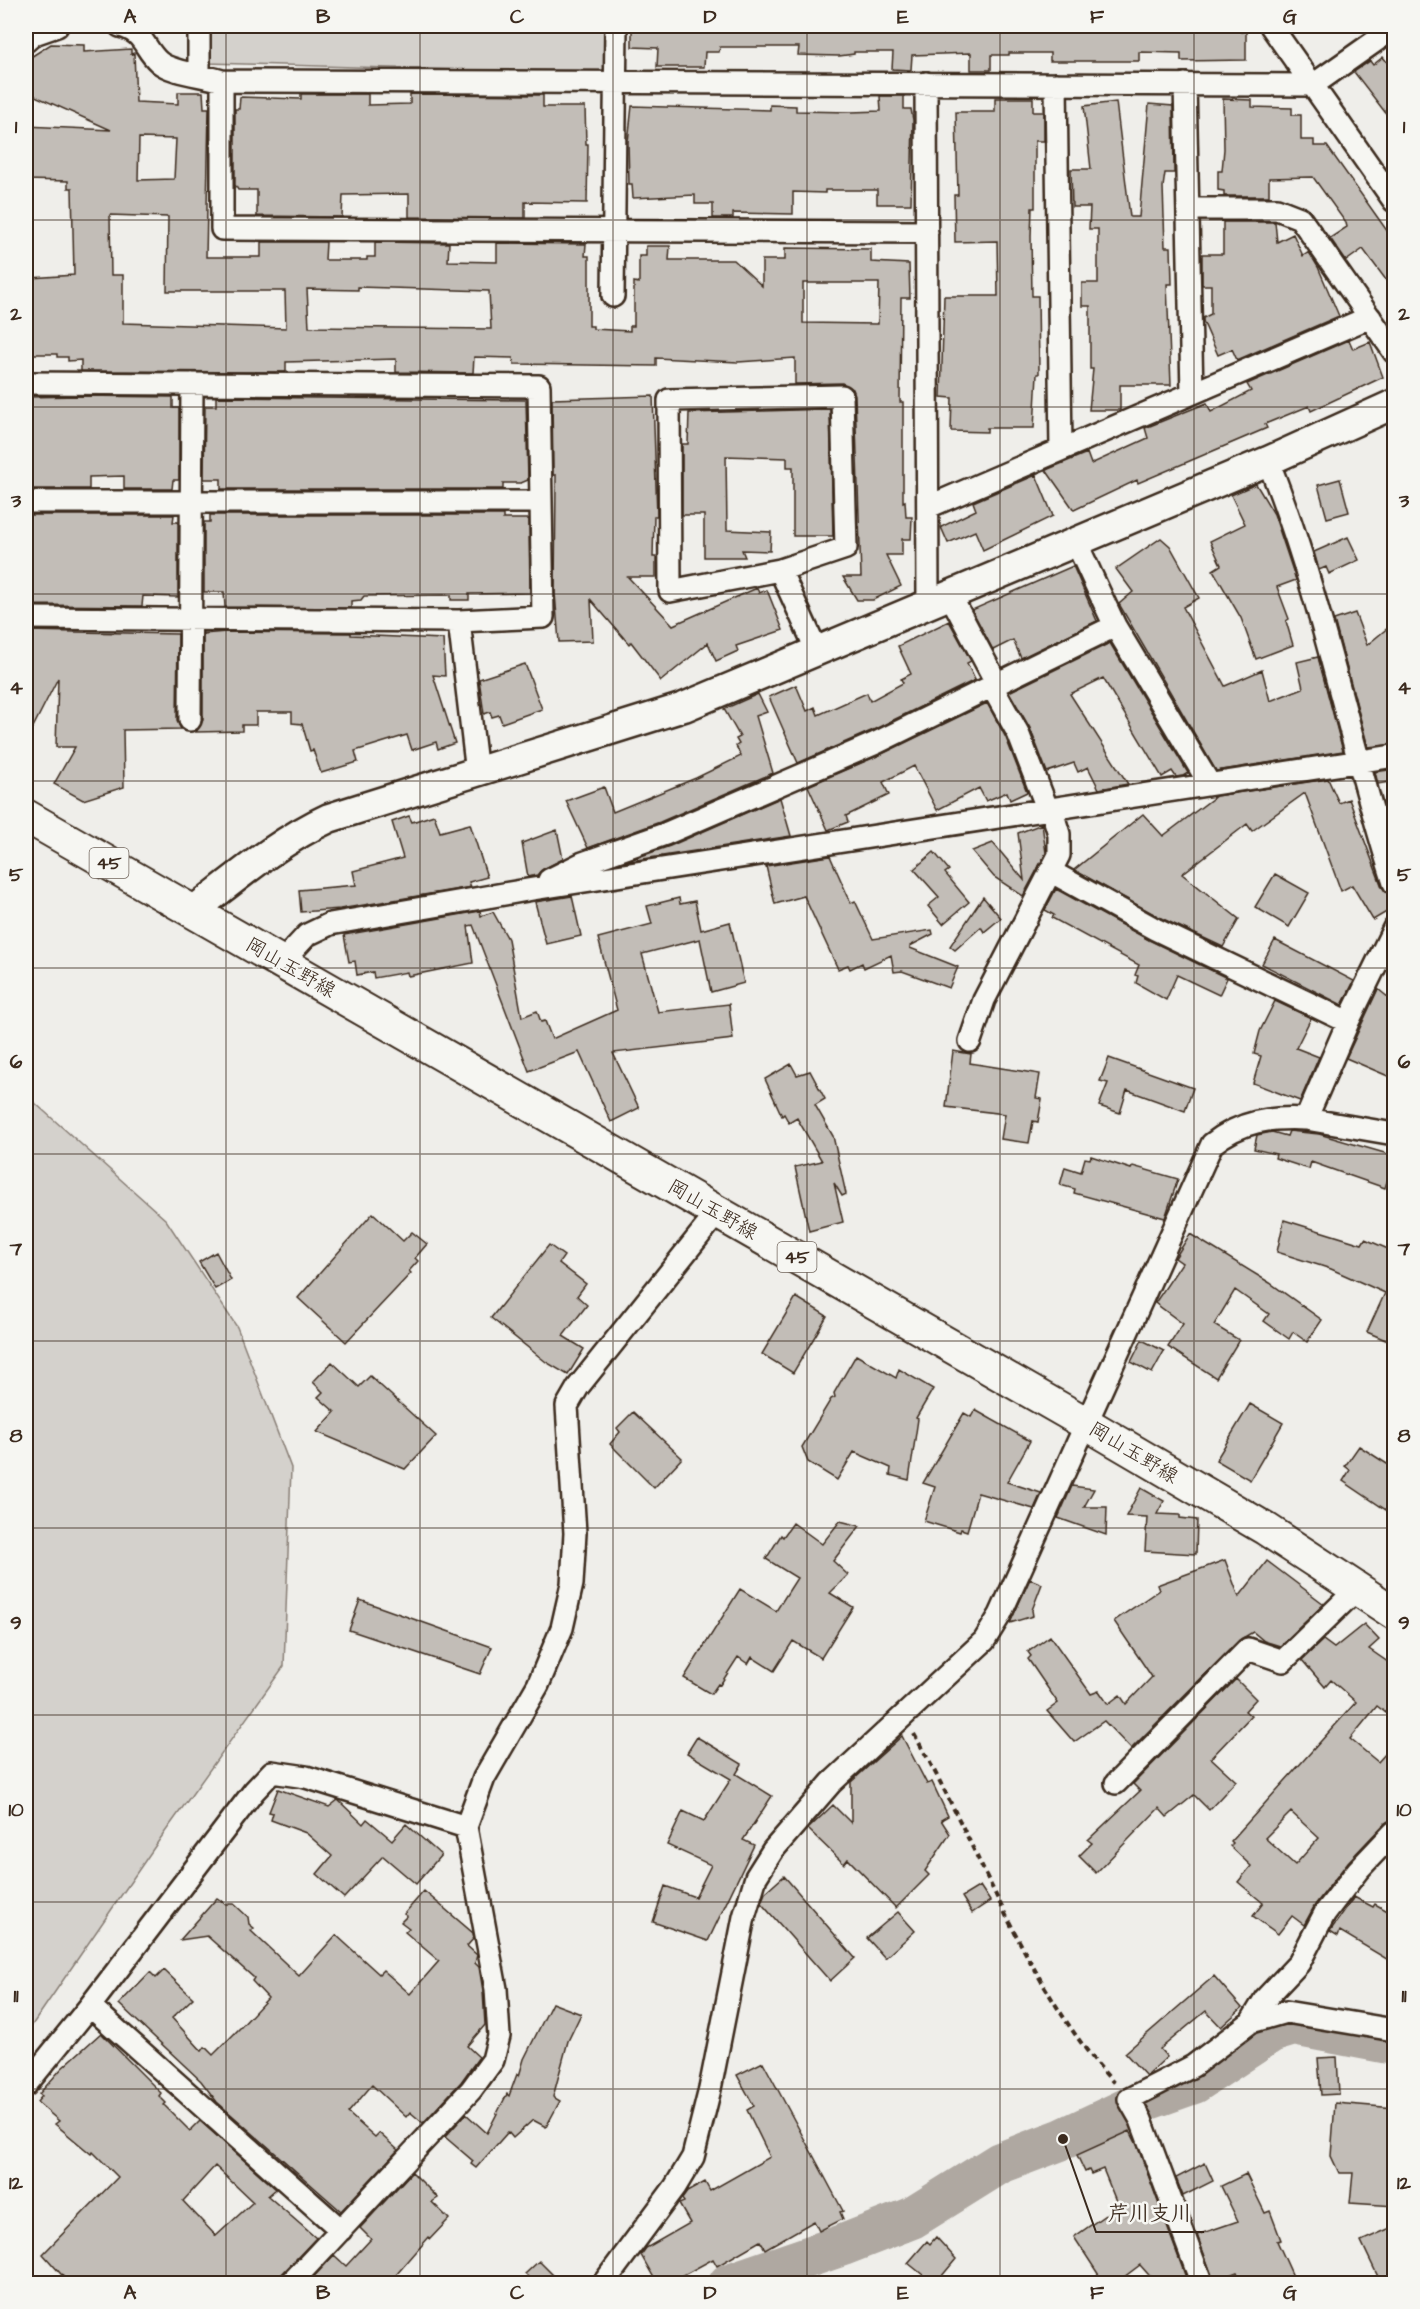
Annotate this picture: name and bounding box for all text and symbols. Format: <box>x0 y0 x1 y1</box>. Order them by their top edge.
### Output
text: A <box>124 3 137 31</box>
text: B <box>316 3 331 31</box>
text: C <box>510 3 525 31</box>
text: D <box>704 3 717 31</box>
text: E <box>897 3 909 31</box>
text: F <box>1090 3 1105 31</box>
text: G <box>1283 3 1297 31</box>
text: 1 <box>15 113 18 141</box>
text: 1 <box>1403 113 1406 141</box>
text: 2 <box>9 300 22 328</box>
text: 2 <box>1397 300 1410 328</box>
text: 3 <box>10 487 22 515</box>
text: 3 <box>1398 487 1410 515</box>
text: 4 <box>9 674 23 702</box>
text: 4 <box>1397 674 1411 702</box>
road number: 45 <box>90 848 128 878</box>
text: 5 <box>9 861 24 889</box>
text: 5 <box>1397 861 1412 889</box>
street label: 岡山玉野線 <box>240 931 341 1005</box>
text: 6 <box>10 1048 23 1076</box>
text: 6 <box>1398 1048 1411 1076</box>
street label: 岡山玉野線 <box>662 1173 763 1247</box>
text: 7 <box>9 1235 23 1263</box>
text: 7 <box>1397 1235 1411 1263</box>
road number: 45 <box>778 1242 816 1272</box>
street label: 岡山玉野線 <box>1083 1415 1184 1491</box>
text: 8 <box>10 1422 23 1450</box>
text: 8 <box>1398 1422 1411 1450</box>
text: 9 <box>10 1609 22 1637</box>
text: 9 <box>1398 1609 1410 1637</box>
text: 10 <box>8 1796 24 1824</box>
text: 10 <box>1396 1796 1412 1824</box>
text: 11 <box>13 1982 19 2010</box>
text: 11 <box>1401 1982 1407 2010</box>
text: 12 <box>9 2169 24 2197</box>
text: 12 <box>1397 2169 1412 2197</box>
callout: 芹川支川 <box>1096 2193 1204 2232</box>
text: 芹川支川 <box>1108 2199 1192 2228</box>
text: A <box>124 2279 137 2307</box>
text: B <box>316 2279 331 2307</box>
text: C <box>510 2279 525 2307</box>
text: D <box>704 2279 717 2307</box>
text: E <box>897 2279 909 2307</box>
text: F <box>1090 2279 1105 2307</box>
text: G <box>1283 2279 1297 2307</box>

